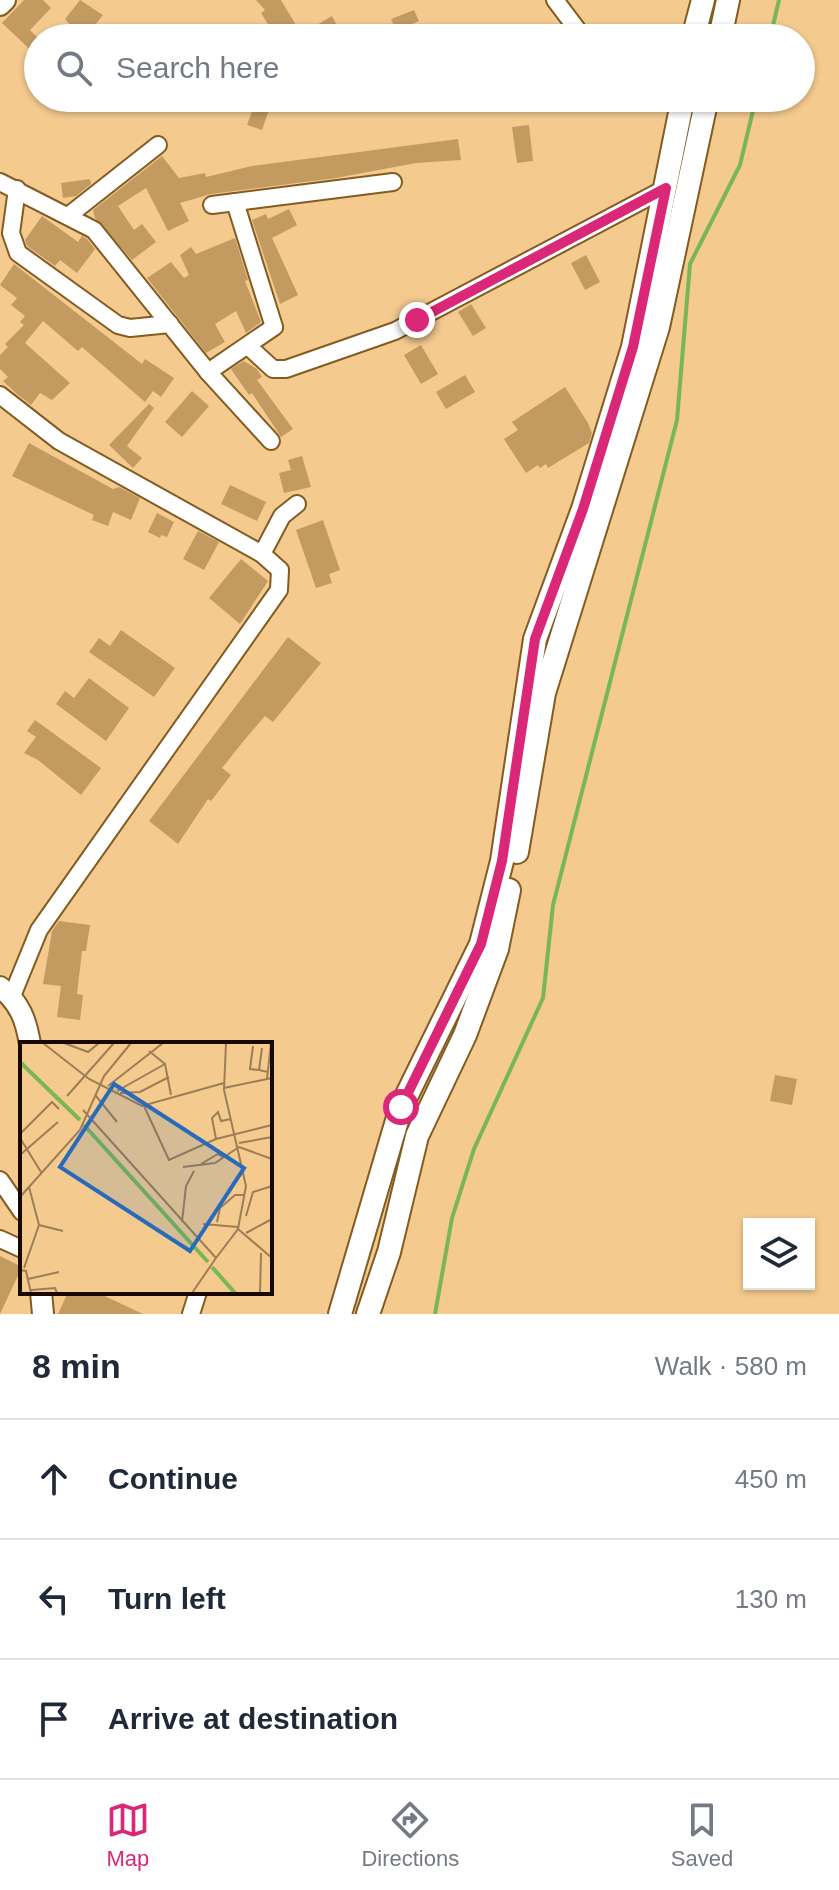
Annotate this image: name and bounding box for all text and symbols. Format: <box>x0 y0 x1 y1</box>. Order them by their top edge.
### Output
search box <box>24 24 815 112</box>
icon: search <box>52 46 96 90</box>
text: Search here <box>116 51 279 84</box>
route end <box>399 302 435 338</box>
inset map <box>20 1042 272 1294</box>
route start <box>383 1089 419 1125</box>
map controls <box>743 1218 815 1290</box>
button: layers <box>743 1218 815 1290</box>
text: 8 min <box>32 1347 121 1385</box>
text: Walk · 580 m <box>655 1351 807 1381</box>
icon: ahead <box>32 1457 76 1501</box>
text: Continue <box>108 1462 238 1495</box>
text: 450 m <box>735 1464 807 1494</box>
icon: left <box>32 1577 76 1621</box>
text: Turn left <box>108 1582 226 1615</box>
text: 130 m <box>735 1584 807 1614</box>
icon: arrive <box>32 1697 76 1741</box>
text: Arrive at destination <box>108 1702 398 1735</box>
tab: Map <box>106 1798 150 1872</box>
tab: Directions <box>361 1798 459 1872</box>
tab: Saved <box>671 1798 733 1872</box>

